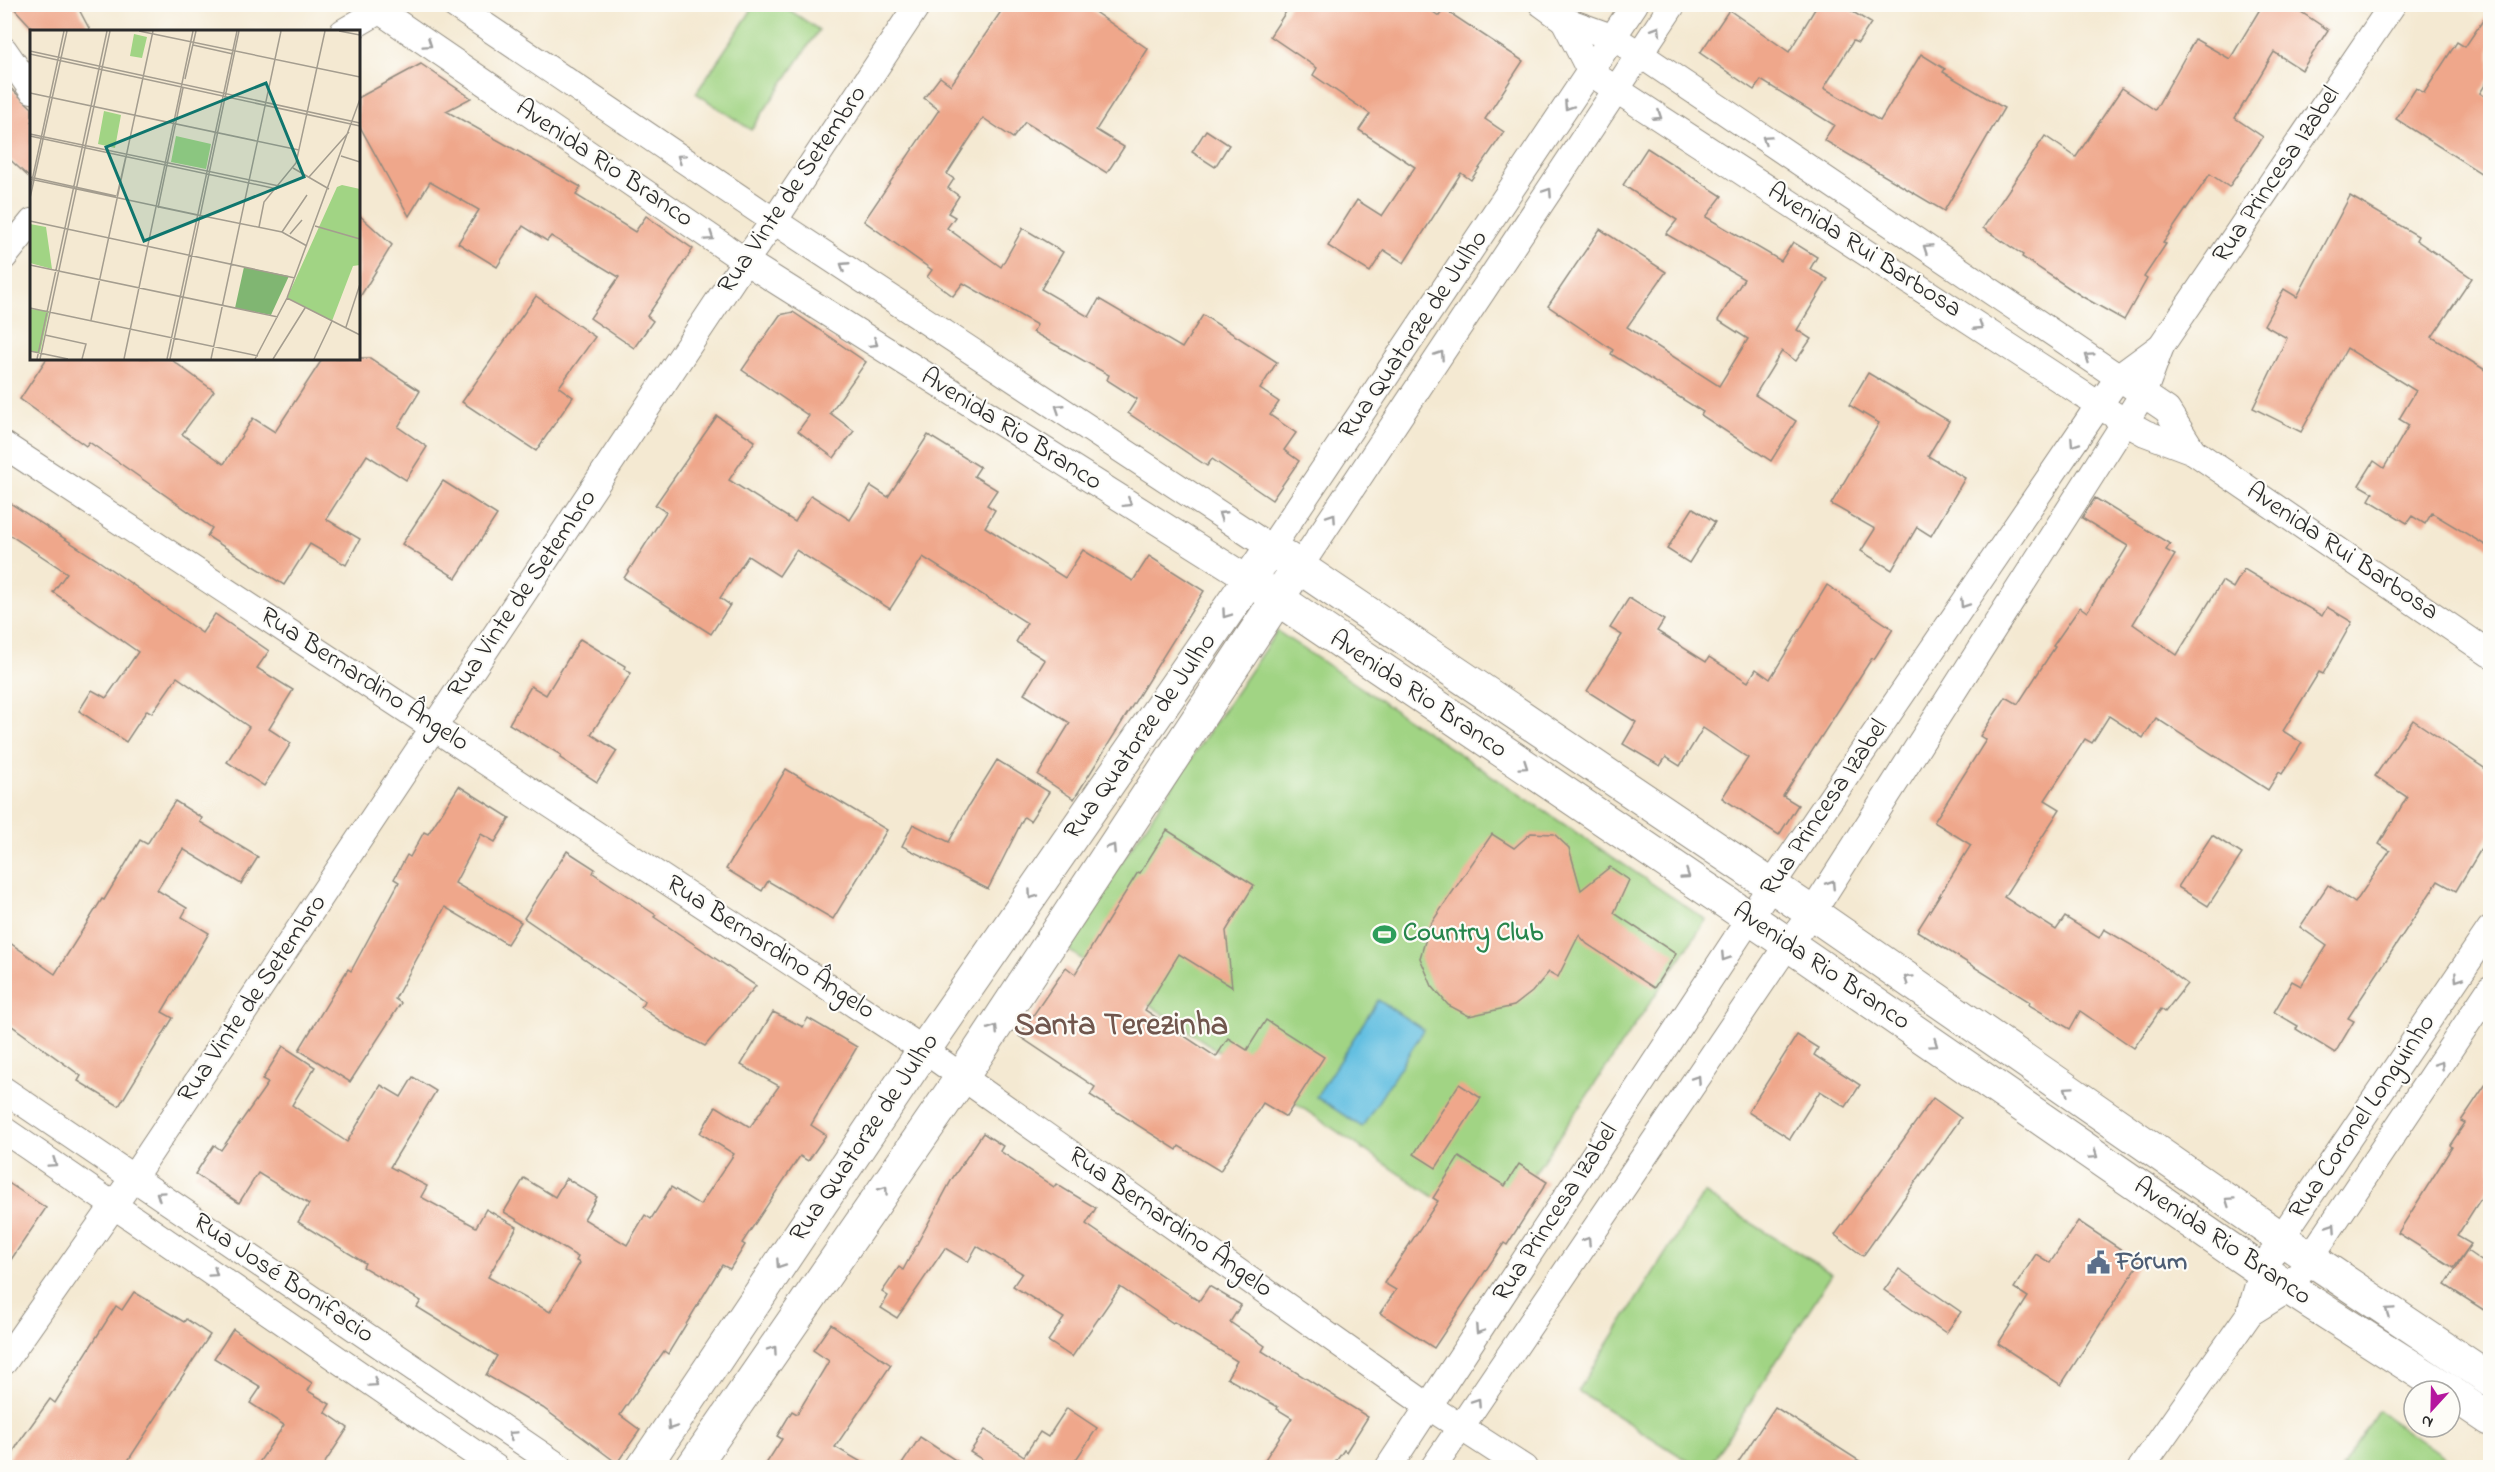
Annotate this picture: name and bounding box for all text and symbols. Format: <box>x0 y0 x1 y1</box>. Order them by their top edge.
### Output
one-way arrow <box>1650 26 1661 37</box>
inset map <box>30 30 360 360</box>
one-way arrow <box>421 37 432 48</box>
street label: Rua Vinte de Setembro <box>709 78 877 302</box>
street label: Rua Princesa Izabel <box>2204 79 2350 271</box>
street label: Avenida Rio Branco <box>507 90 701 238</box>
one-way arrow <box>1564 99 1575 110</box>
one-way arrow <box>1651 109 1662 120</box>
one-way arrow <box>1762 135 1773 146</box>
one-way arrow <box>677 154 688 165</box>
street label: Avenida Rui Barbosa <box>1759 174 1969 328</box>
one-way arrow <box>1541 188 1552 199</box>
street label: Rua Quatorze de Julho <box>1330 223 1498 447</box>
one-way arrow <box>704 230 715 241</box>
one-way arrow <box>1923 244 1934 255</box>
one-way arrow <box>839 262 850 273</box>
one-way arrow <box>1973 319 1983 331</box>
one-way arrow <box>868 335 878 347</box>
one-way arrow <box>1433 351 1445 361</box>
one-way arrow <box>2085 353 2096 364</box>
street label: Avenida Rio Branco <box>913 359 1109 501</box>
one-way arrow <box>1055 404 1066 415</box>
one-way arrow <box>2070 436 2081 447</box>
street label: Avenida Rui Barbosa <box>2238 473 2446 631</box>
street label: Rua Vinte de Setembro <box>439 482 607 706</box>
one-way arrow <box>1122 496 1132 508</box>
one-way arrow <box>1218 511 1228 523</box>
one-way arrow <box>1325 513 1336 524</box>
street label: Rua Bernardino Ângelo <box>252 597 477 762</box>
one-way arrow <box>1960 597 1971 608</box>
one-way arrow <box>1222 607 1233 618</box>
street label: Avenida Rio Branco <box>1321 621 1515 769</box>
street label: Rua Quatorze de Julho <box>1055 626 1227 848</box>
street label: Rua Princesa Izabel <box>1752 712 1898 904</box>
one-way arrow <box>1517 759 1528 770</box>
one-way arrow <box>1105 844 1116 855</box>
street label: Rua Bernardino Ângelo <box>658 865 883 1030</box>
one-way arrow <box>1679 868 1690 879</box>
one-way arrow <box>1823 880 1835 890</box>
street label: Rua Vinte de Setembro <box>169 887 337 1111</box>
one-way arrow <box>1028 888 1039 899</box>
street label: Avenida Rio Branco <box>1724 893 1918 1041</box>
place label: Country Club <box>1403 915 1544 953</box>
sports icon: Country Club <box>1372 921 1398 947</box>
one-way arrow <box>1721 950 1732 961</box>
one-way arrow <box>2454 971 2465 982</box>
one-way arrow <box>1903 975 1914 986</box>
district label: Santa Terezinha <box>1014 1003 1228 1050</box>
street label: Rua Coronel Longuinho <box>2280 1007 2446 1227</box>
one-way arrow <box>986 1025 998 1035</box>
street label: Rua Quatorze de Julho <box>781 1026 949 1250</box>
one-way arrow <box>1927 1037 1938 1048</box>
one-way arrow <box>2433 1060 2444 1071</box>
one-way arrow <box>1690 1075 1701 1086</box>
one-way arrow <box>2064 1086 2075 1097</box>
street label: Rua Princesa Izabel <box>1484 1116 1628 1310</box>
street label: Rua Bernardino Ângelo <box>1060 1137 1281 1308</box>
one-way arrow <box>2087 1148 2098 1159</box>
one-way arrow <box>47 1155 57 1167</box>
street label: Avenida Rio Branco <box>2125 1168 2319 1316</box>
one-way arrow <box>877 1186 888 1197</box>
one-way arrow <box>156 1191 166 1203</box>
one-way arrow <box>2224 1197 2235 1208</box>
street label: Rua José Bonifacio <box>185 1204 381 1354</box>
one-way arrow <box>2325 1223 2337 1233</box>
one-way arrow <box>1580 1236 1591 1247</box>
place label: Fórum <box>2114 1244 2187 1282</box>
public building icon: Fórum <box>2085 1250 2111 1276</box>
one-way arrow <box>776 1258 787 1269</box>
one-way arrow <box>207 1266 218 1277</box>
one-way arrow <box>2385 1308 2396 1319</box>
one-way arrow <box>1475 1323 1486 1334</box>
one-way arrow <box>766 1346 777 1357</box>
one-way arrow <box>368 1376 379 1387</box>
north arrow <box>2402 1379 2462 1439</box>
one-way arrow <box>1470 1397 1481 1408</box>
text: N <box>2417 1408 2437 1434</box>
one-way arrow <box>667 1419 678 1430</box>
one-way arrow <box>508 1431 519 1442</box>

